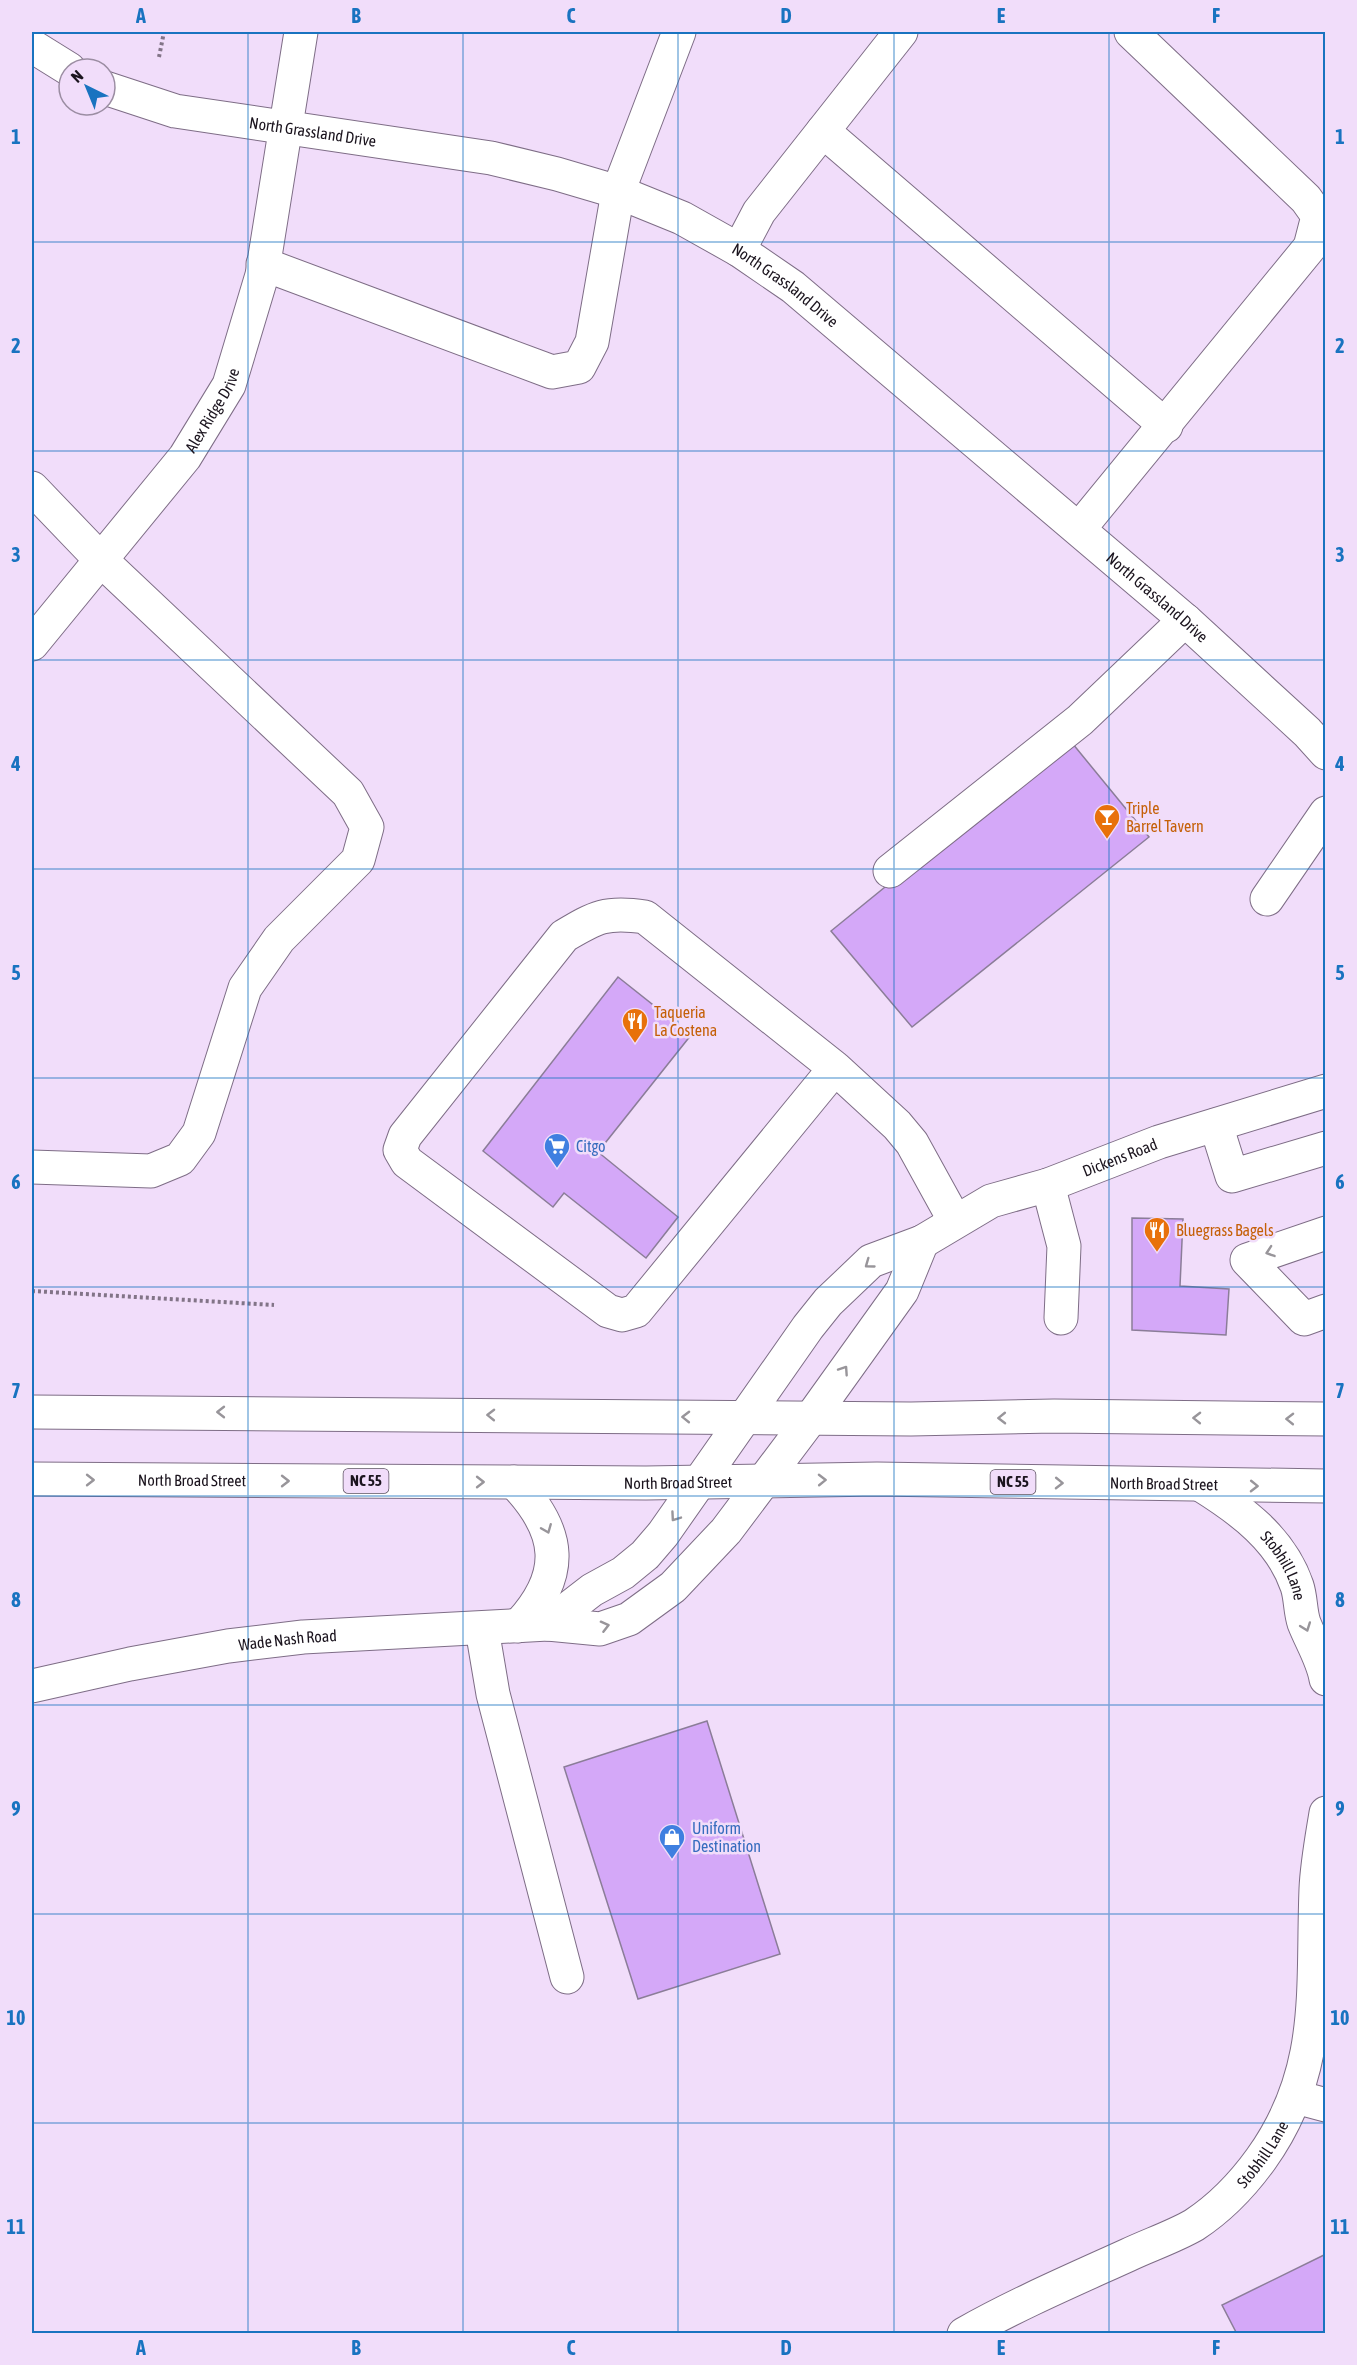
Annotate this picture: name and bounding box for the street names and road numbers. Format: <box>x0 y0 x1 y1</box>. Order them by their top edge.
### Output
street label: North Grassland Drive <box>248 113 377 150</box>
street label: North Grassland Drive <box>729 239 842 330</box>
street label: Alex Ridge Drive <box>181 366 243 455</box>
street label: North Grassland Drive <box>1103 548 1212 646</box>
street label: Dickens Road <box>1080 1135 1160 1180</box>
road number: NC 55 <box>344 1469 388 1493</box>
road number: NC 55 <box>990 1470 1036 1494</box>
street label: North Broad Street <box>138 1471 247 1489</box>
street label: North Broad Street <box>624 1473 733 1492</box>
street label: North Broad Street <box>1110 1474 1219 1493</box>
street label: Stobhill Lane <box>1257 1527 1309 1601</box>
street label: Wade Nash Road <box>237 1626 337 1654</box>
street label: Stobhill Lane <box>1233 2118 1292 2191</box>

